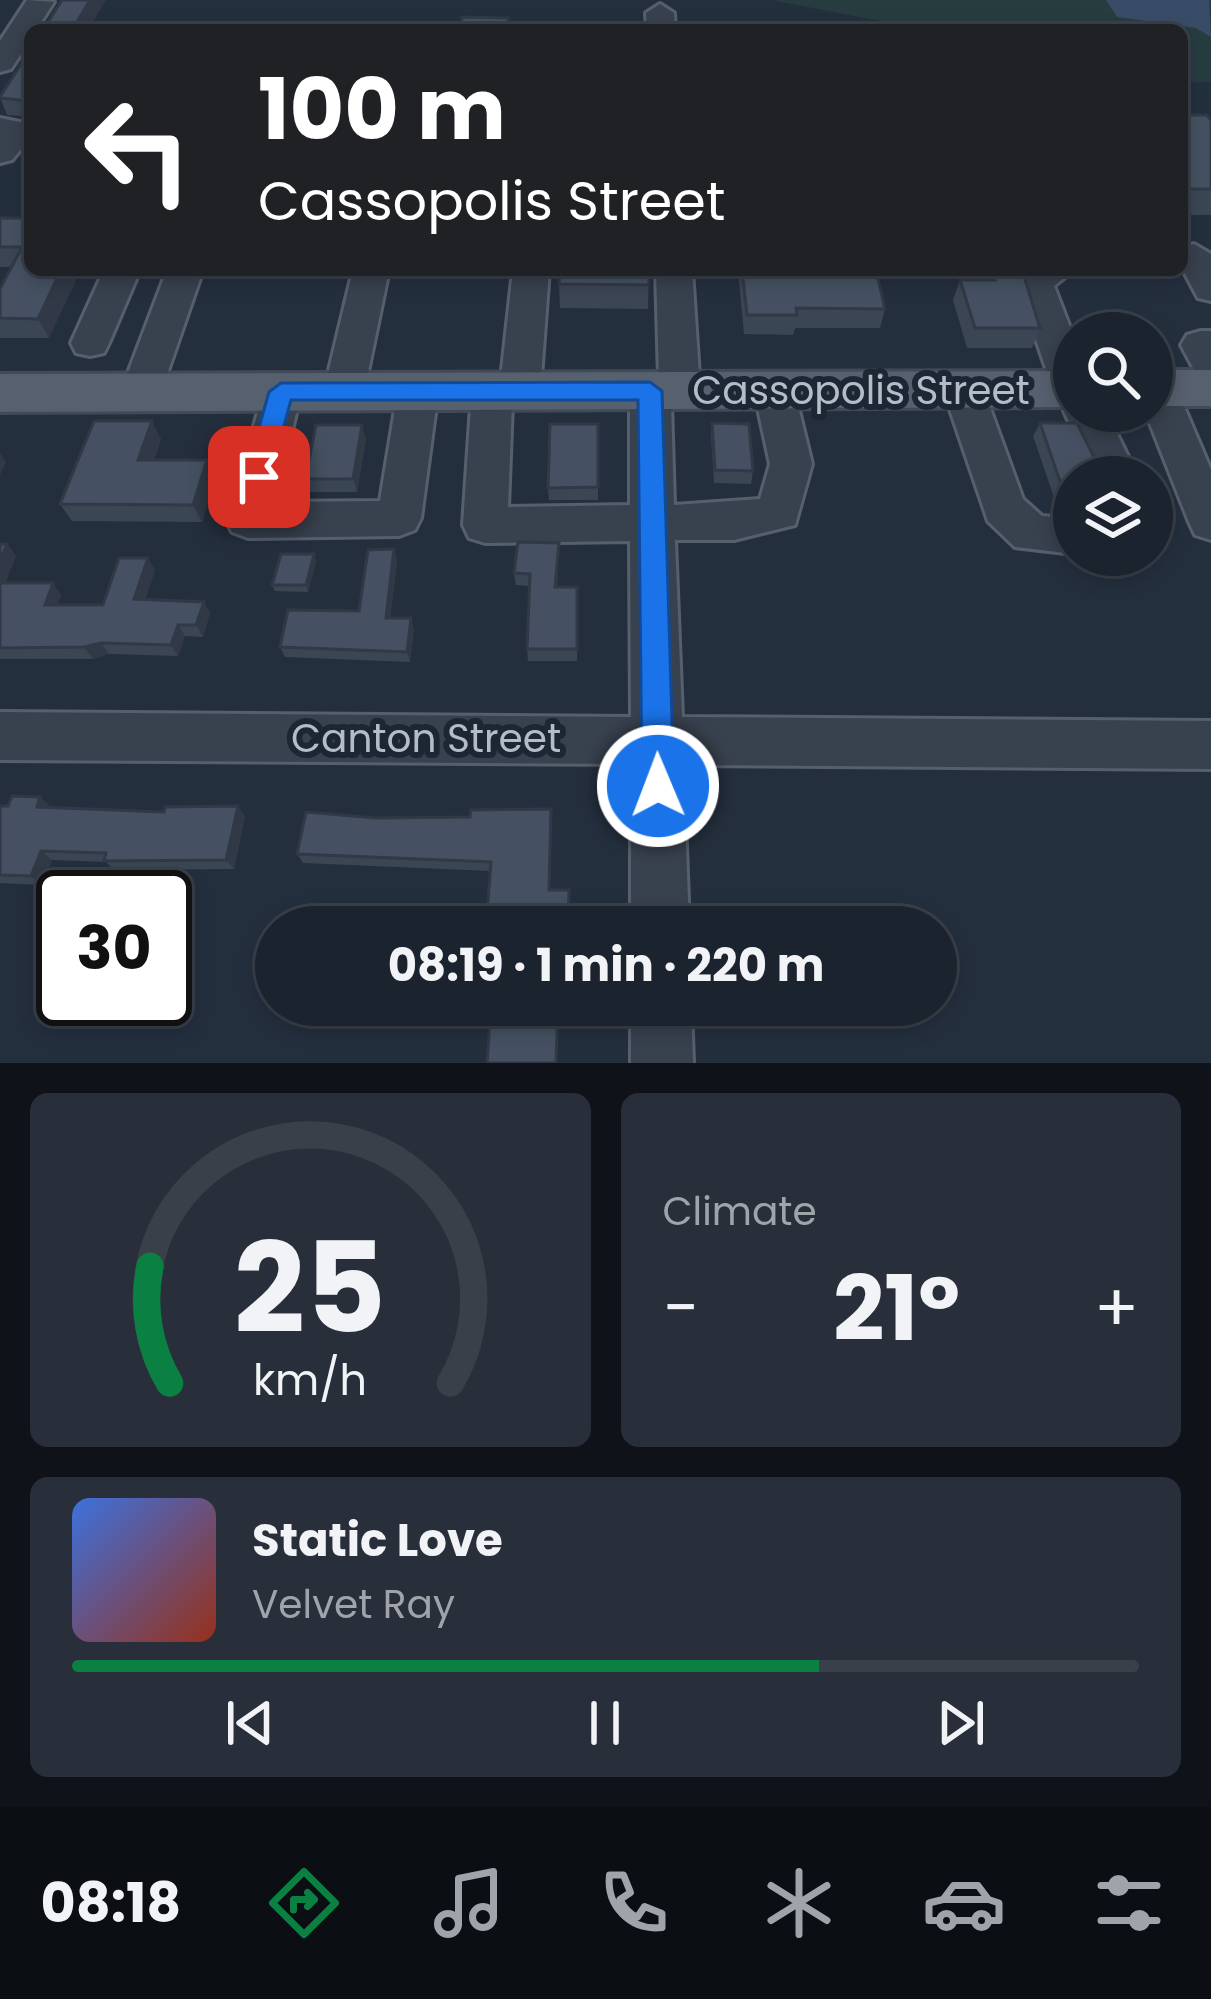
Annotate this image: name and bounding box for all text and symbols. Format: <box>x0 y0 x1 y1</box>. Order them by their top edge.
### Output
text: 100 m <box>258 51 506 168</box>
icon: left <box>60 72 216 228</box>
text: Cassopolis Street <box>258 163 725 239</box>
map controls <box>1053 312 1173 576</box>
button: search <box>1053 312 1173 432</box>
street label: Cassopolis Street <box>692 363 1030 418</box>
pin <box>208 426 310 528</box>
icon: arrive <box>226 444 292 510</box>
button: layers <box>1053 456 1173 576</box>
street label: Canton Street <box>291 711 561 766</box>
position arrow <box>595 723 721 849</box>
speed limit sign: 30 <box>36 870 192 1026</box>
text: 08:19 · 1 min · 220 m <box>388 934 824 997</box>
text: Climate <box>663 1184 817 1239</box>
text: 25 <box>234 1201 386 1376</box>
text: 21° <box>833 1245 960 1372</box>
text: − <box>663 1262 699 1354</box>
text: + <box>1094 1262 1139 1354</box>
text: km/h <box>253 1350 367 1410</box>
text: Static Love <box>252 1509 503 1572</box>
text: Velvet Ray <box>252 1577 455 1632</box>
icon: previous <box>217 1690 283 1756</box>
icon: pause <box>572 1690 638 1756</box>
icon: next <box>928 1690 994 1756</box>
icon: directions <box>262 1861 346 1945</box>
icon: music <box>427 1861 511 1945</box>
icon: phone <box>592 1861 676 1945</box>
icon: climate <box>757 1861 841 1945</box>
icon: car <box>922 1861 1006 1945</box>
icon: filters <box>1087 1861 1171 1945</box>
text: 08:18 <box>40 1865 181 1941</box>

